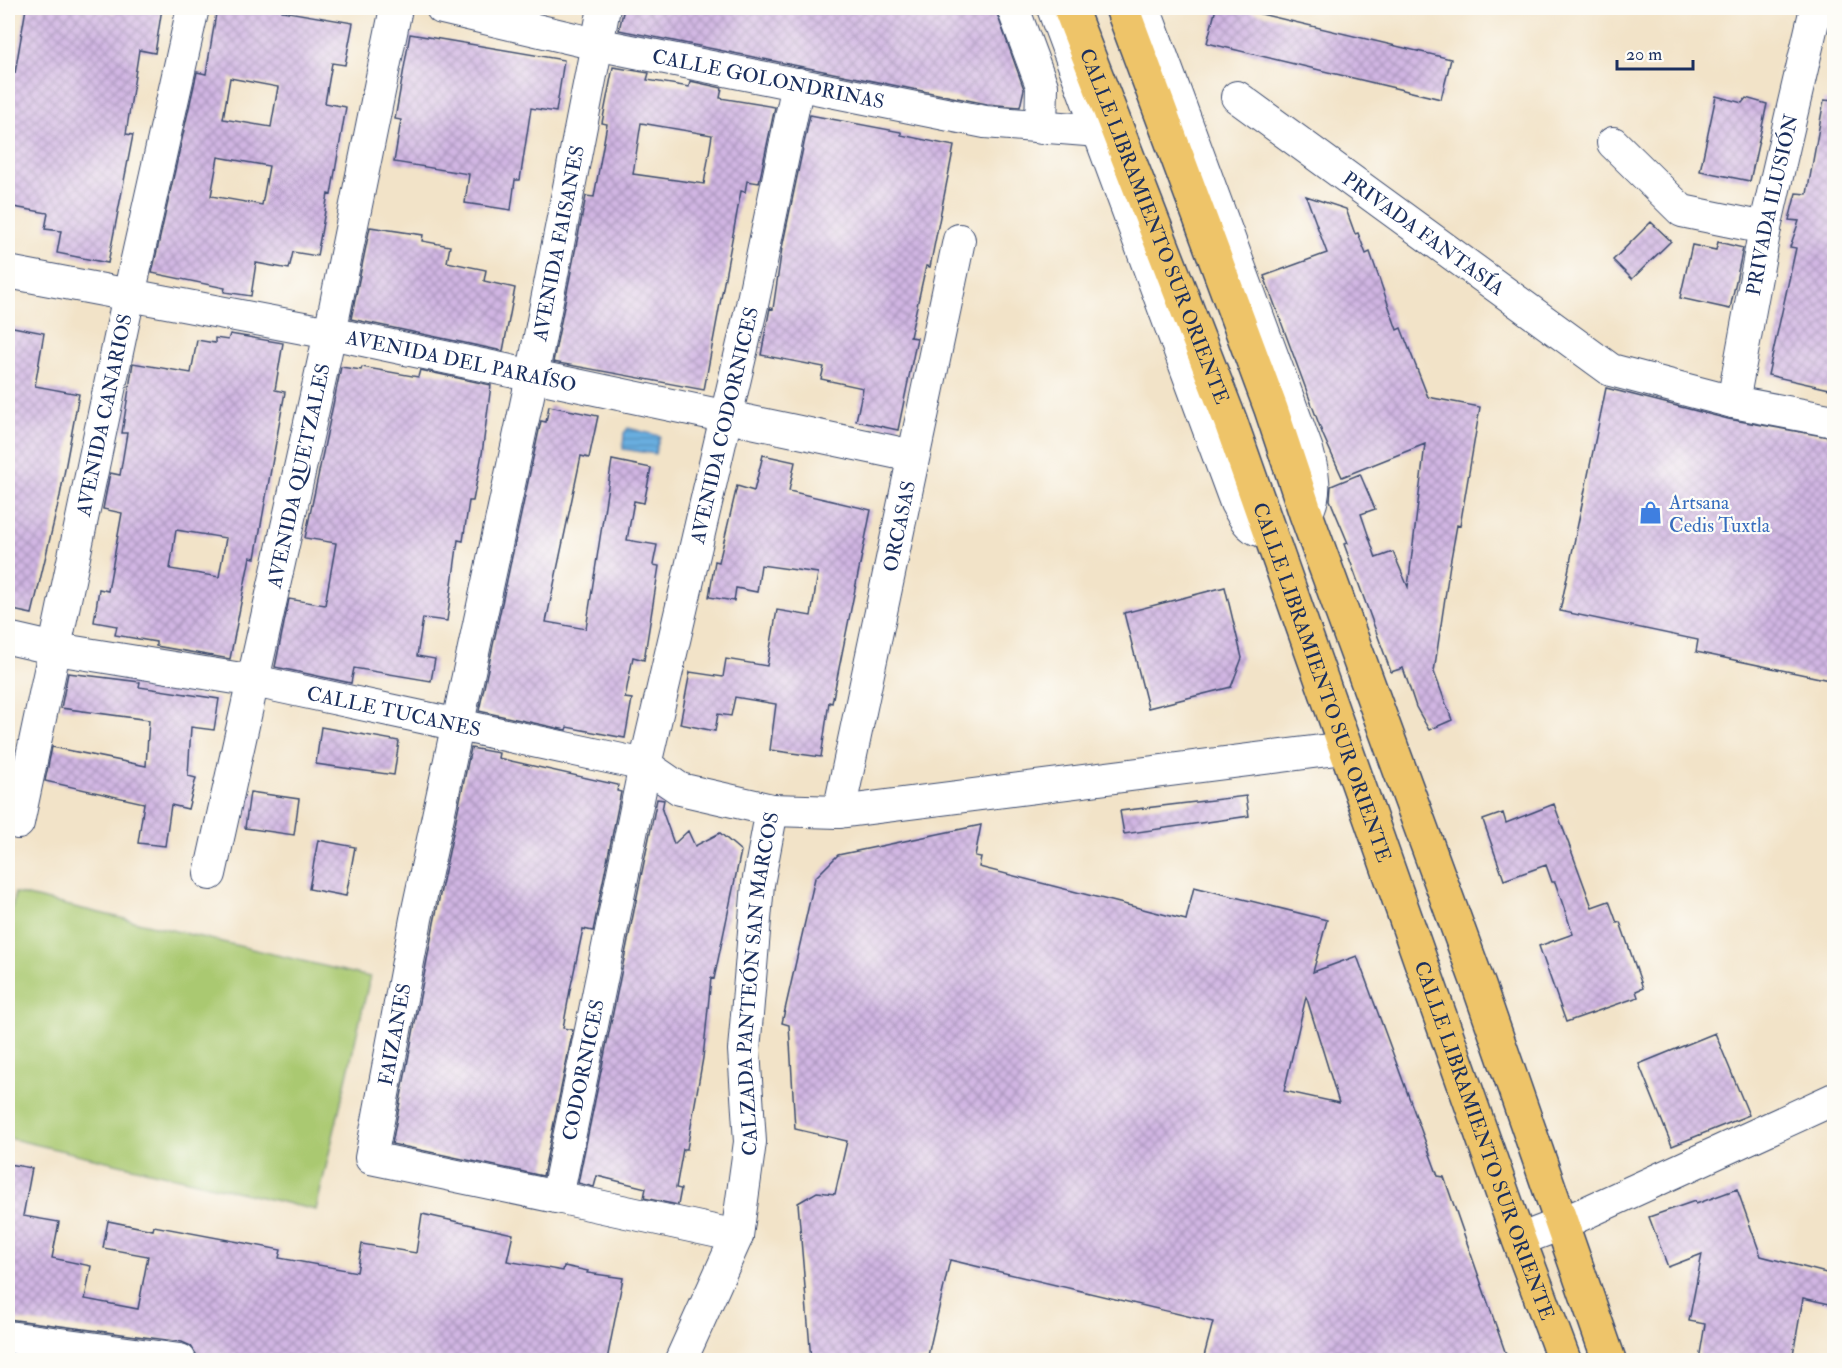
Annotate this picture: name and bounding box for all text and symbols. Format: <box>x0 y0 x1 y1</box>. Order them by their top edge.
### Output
scale bar <box>1617 33 1694 71</box>
street label: CALLE GOLONDRINAS <box>650 43 887 114</box>
text: 20 m <box>1626 43 1662 66</box>
street label: CALLE LIBRAMIENTO SUR ORIENTE <box>1074 45 1235 408</box>
street label: PRIVADA ILUSIÓN <box>1740 112 1804 298</box>
street label: AVENIDA FAISANES <box>527 143 589 344</box>
street label: PRIVADA FANTASÍA <box>1338 166 1510 301</box>
street label: AVENIDA CODORNICES <box>684 304 764 547</box>
street label: AVENIDA CANARIOS <box>70 311 137 519</box>
street label: AVENIDA DEL PARAÍSO <box>343 324 579 397</box>
street label: AVENIDA QUETZALES <box>261 361 335 591</box>
street label: ORCASAS <box>877 478 921 574</box>
place label: Artsana Cedis Tuxtla <box>1668 490 1771 538</box>
street label: CALLE LIBRAMIENTO SUR ORIENTE <box>1248 499 1397 865</box>
shop icon: Artsana Cedis Tuxtla <box>1638 500 1664 526</box>
street label: CALLE TUCANES <box>305 680 483 742</box>
street label: CALZADA PANTEÓN SAN MARCOS <box>731 810 784 1157</box>
street label: CALLE LIBRAMIENTO SUR ORIENTE <box>1409 957 1560 1323</box>
street label: FAIZANES <box>372 981 416 1088</box>
street label: CODORNICES <box>556 997 609 1143</box>

